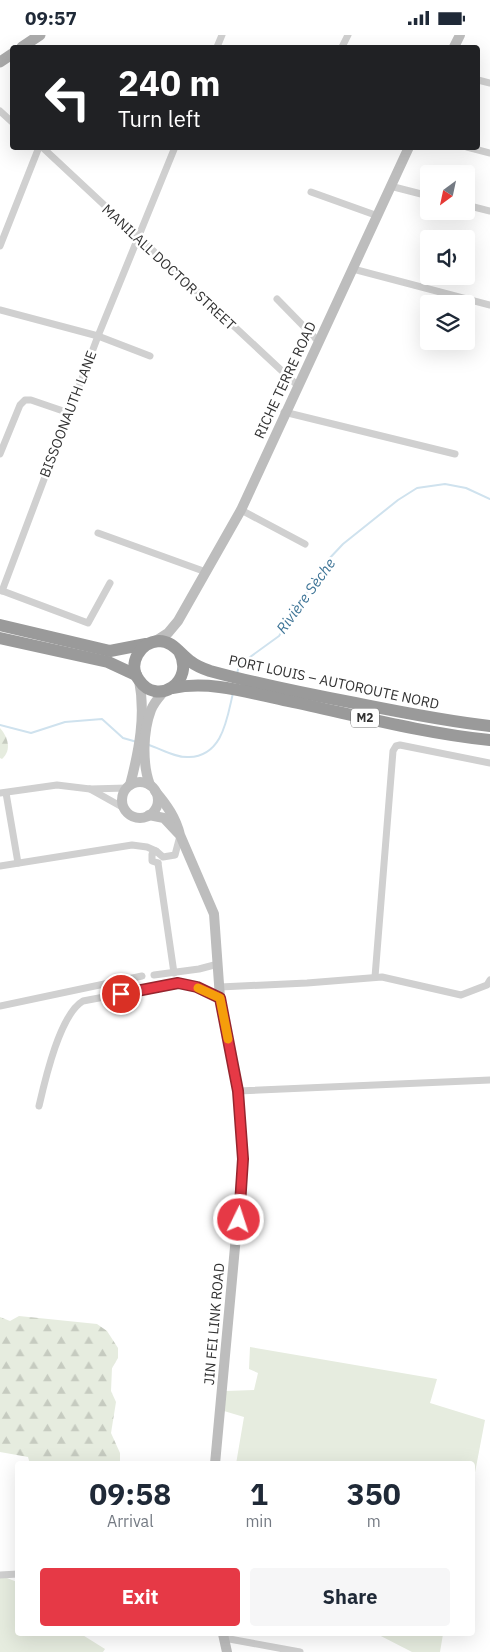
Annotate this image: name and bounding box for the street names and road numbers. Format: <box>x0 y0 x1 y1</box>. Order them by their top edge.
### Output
street label: MANILALL DOCTOR STREET <box>98 200 240 334</box>
street label: RICHE TERRE ROAD <box>250 319 320 441</box>
street label: BISSOONAUTH LANE <box>36 348 100 480</box>
street label: PORT LOUIS – AUTOROUTE NORD <box>227 651 441 713</box>
road number: M2 <box>351 709 379 727</box>
street label: JIN FEI LINK ROAD <box>200 1262 228 1386</box>

